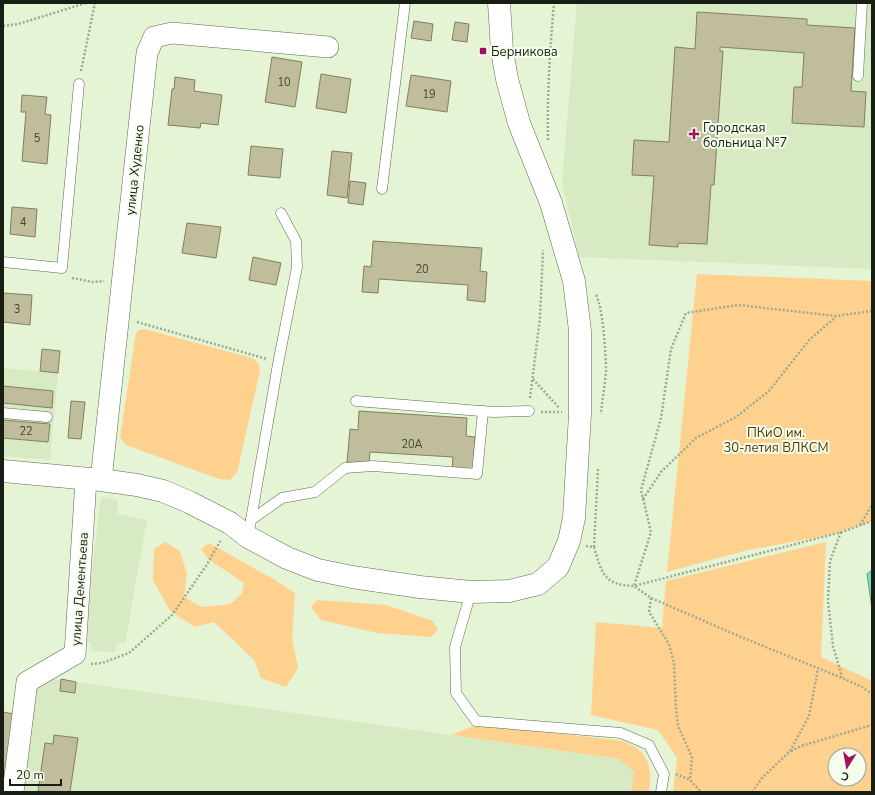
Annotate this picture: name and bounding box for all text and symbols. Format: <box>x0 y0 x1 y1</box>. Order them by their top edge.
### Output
place label: Берникова <box>491 43 558 61</box>
marker: Берникова <box>478 46 488 56</box>
house number: 10 <box>277 75 291 90</box>
house number: 19 <box>422 87 436 102</box>
place label: Городская больница №7 <box>703 119 787 152</box>
street label: улица Худенко <box>121 124 149 216</box>
marker: Городская больница №7 <box>688 128 700 140</box>
house number: 5 <box>34 131 41 146</box>
house number: 4 <box>20 215 27 230</box>
house number: 20 <box>415 262 429 277</box>
house number: 3 <box>14 302 20 317</box>
house number: 22 <box>19 424 33 439</box>
park label: ПКиО им. 30-летия ВЛКСМ <box>723 424 829 457</box>
house number: 20А <box>401 437 423 452</box>
street label: улица Дементьева <box>67 532 93 647</box>
north arrow <box>827 747 867 787</box>
scale bar <box>10 761 61 787</box>
text: 20 m <box>16 767 44 783</box>
text: С <box>840 768 850 784</box>

